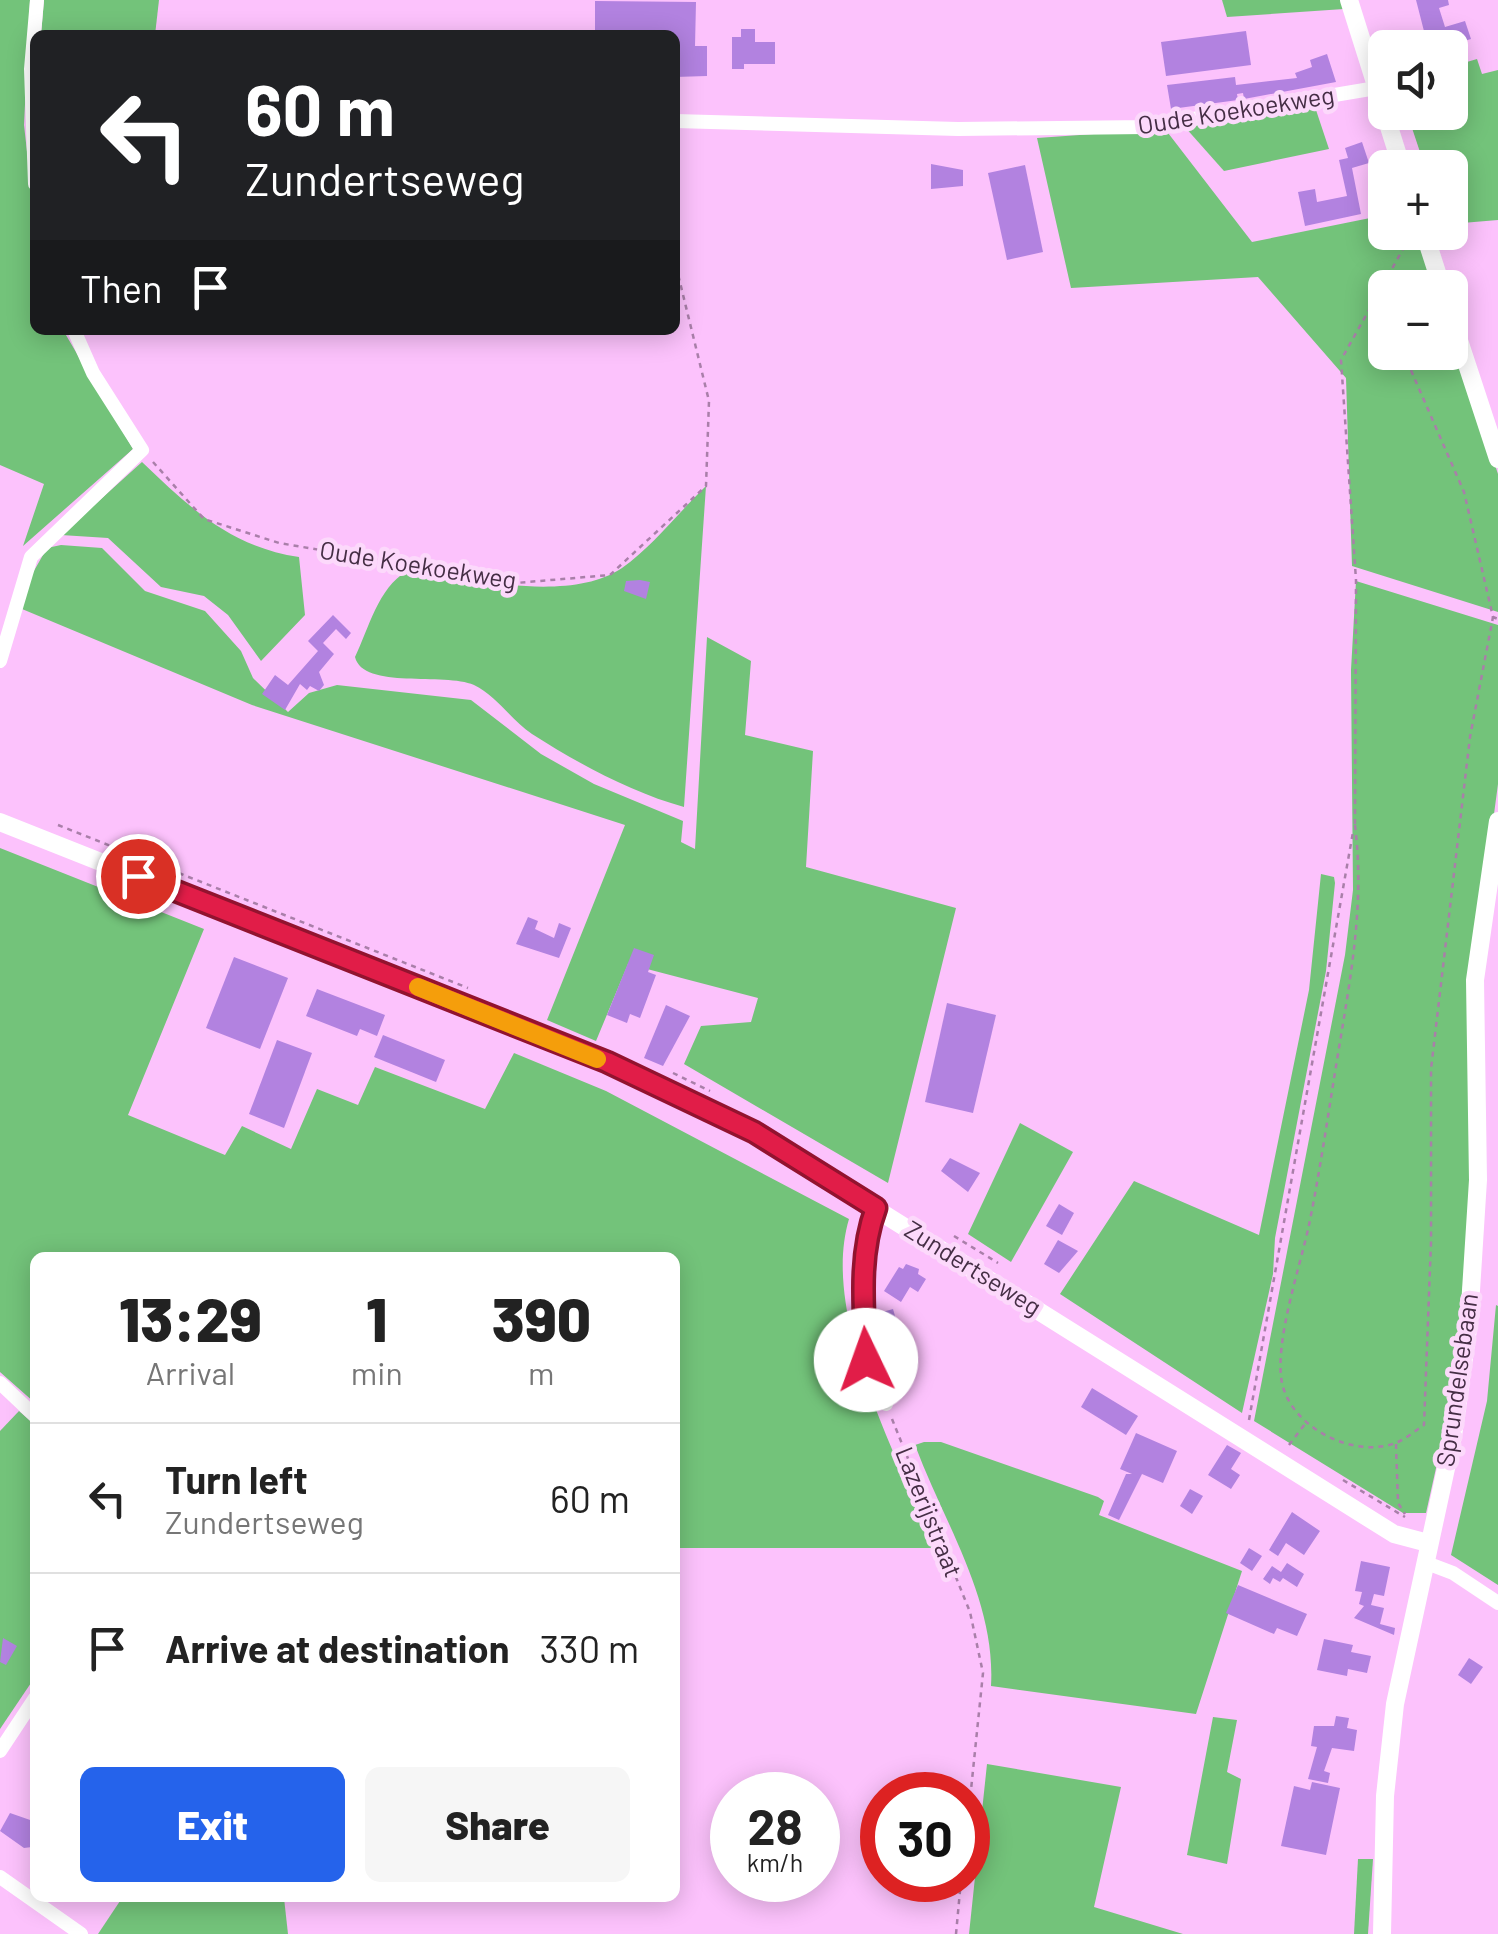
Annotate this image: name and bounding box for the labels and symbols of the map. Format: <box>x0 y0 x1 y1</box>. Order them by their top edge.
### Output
street label: Oude Koekoekweg <box>1135 79 1336 139</box>
street label: Oude Koekoekweg <box>318 534 519 594</box>
pin <box>96 834 181 919</box>
street label: Zundertseweg <box>900 1213 1047 1321</box>
street label: Sprundelsebaan <box>1429 1291 1483 1469</box>
position arrow <box>814 1308 918 1412</box>
street label: Lazerijstraat <box>890 1442 970 1581</box>
speed limit sign: 30 <box>860 1772 990 1902</box>

